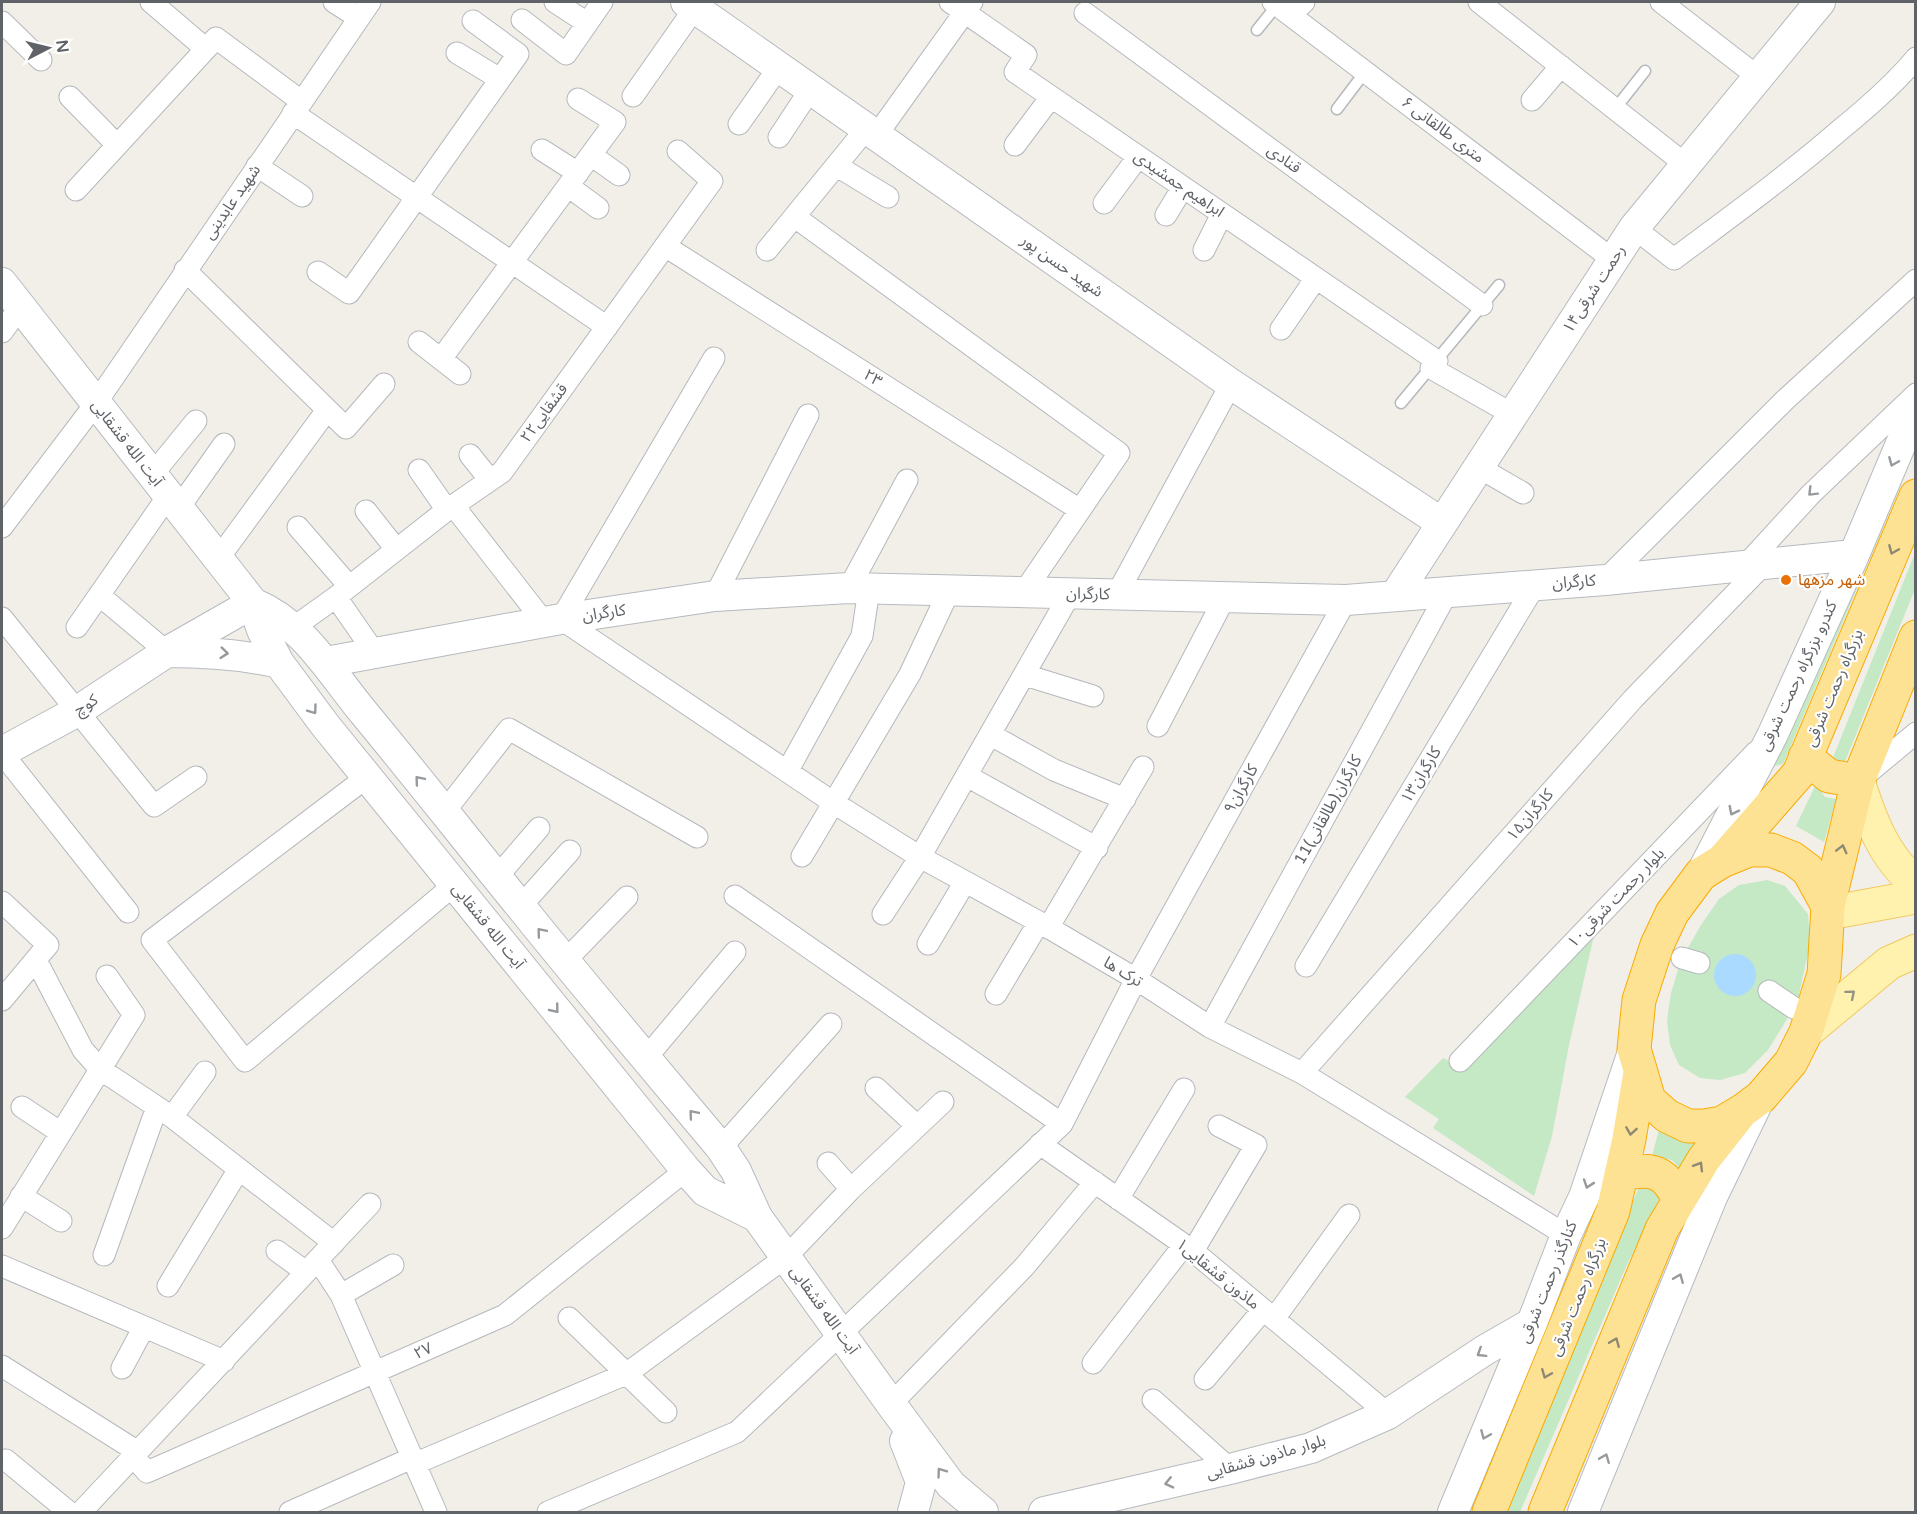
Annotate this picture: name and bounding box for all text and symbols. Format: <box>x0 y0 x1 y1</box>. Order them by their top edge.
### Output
north arrow <box>18 18 78 78</box>
text: N <box>51 39 73 54</box>
street label: ۶ متری طالقانی <box>1398 92 1488 168</box>
street label: قنادی <box>1263 140 1305 178</box>
street label: ابراهیم جمشیدی <box>1129 146 1228 223</box>
street label: شهید عابدینی <box>199 161 265 243</box>
street label: شهید حسن پور <box>1016 230 1107 302</box>
street label: ۱۴رحمت شرقی <box>1558 241 1630 337</box>
street label: ۲۳ <box>860 365 886 391</box>
street label: ۲۲قشقایی <box>516 380 572 446</box>
street label: آیت الله قشقایی <box>87 396 168 491</box>
one-way arrow <box>1888 456 1900 467</box>
one-way arrow <box>1809 485 1820 496</box>
one-way arrow <box>1888 544 1900 555</box>
street label: کارگران <box>1551 570 1597 594</box>
place label: شهر مزهها <box>1798 570 1865 590</box>
marker: شهر مزهها <box>1779 573 1793 587</box>
street label: کارگران <box>1066 584 1110 604</box>
street label: کندرو بزرگراه رحمت شرقی <box>1755 598 1841 754</box>
street label: کارگران <box>581 600 627 626</box>
street label: بزرگراه رحمت شرقی <box>1801 626 1867 750</box>
one-way arrow <box>219 646 228 659</box>
street label: کوچ <box>70 690 103 722</box>
one-way arrow <box>306 704 317 715</box>
street label: کارگران۱۳ <box>1396 743 1446 807</box>
street label: 11کارگران(طالقانی) <box>1290 751 1367 868</box>
street label: کارگران۹ <box>1219 761 1263 817</box>
one-way arrow <box>416 776 427 787</box>
street label: ۱۵کارگران <box>1502 785 1558 845</box>
one-way arrow <box>1729 805 1740 816</box>
street label: ۱۰بلوار رحمت شرقی <box>1563 844 1669 952</box>
one-way arrow <box>1834 844 1847 854</box>
street label: آیت الله قشقایی <box>447 879 530 974</box>
one-way arrow <box>538 928 549 939</box>
street label: ترک ها <box>1100 952 1147 992</box>
one-way arrow <box>1844 991 1855 1002</box>
one-way arrow <box>548 1002 559 1013</box>
one-way arrow <box>689 1110 700 1121</box>
one-way arrow <box>1625 1126 1637 1135</box>
one-way arrow <box>1692 1162 1703 1173</box>
one-way arrow <box>1583 1178 1596 1189</box>
street label: کنارگذر رحمت شرقی <box>1514 1218 1582 1346</box>
street label: ماذون قشقایی۱ <box>1172 1234 1264 1314</box>
street label: بزرگراه رحمت شرقی <box>1545 1235 1611 1359</box>
street label: آیت الله قشقایی <box>785 1262 864 1359</box>
one-way arrow <box>1672 1273 1684 1284</box>
one-way arrow <box>1608 1337 1620 1348</box>
street label: ۲۷ <box>411 1338 435 1364</box>
one-way arrow <box>1477 1345 1487 1357</box>
one-way arrow <box>1541 1367 1553 1378</box>
one-way arrow <box>1480 1429 1492 1440</box>
street label: بلوار ماذون قشقایی <box>1204 1430 1328 1484</box>
one-way arrow <box>1598 1454 1610 1465</box>
one-way arrow <box>937 1467 948 1478</box>
one-way arrow <box>1164 1476 1174 1489</box>

